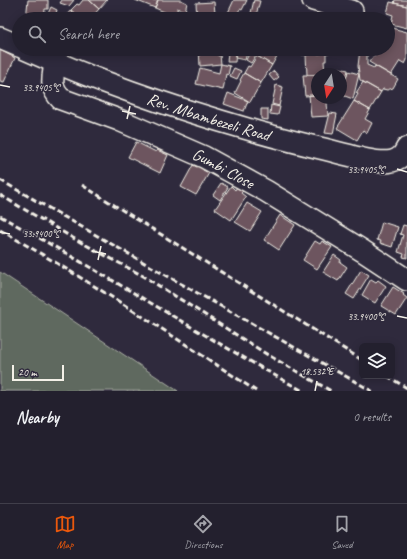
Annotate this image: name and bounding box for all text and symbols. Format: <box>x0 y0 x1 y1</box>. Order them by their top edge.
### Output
search box <box>12 12 395 56</box>
icon: search <box>26 23 48 45</box>
text: Search here <box>58 25 119 44</box>
north arrow <box>311 68 347 104</box>
text: 33.9405°S <box>23 81 61 94</box>
street label: Rev. Mbambezeli Road <box>144 88 275 146</box>
street label: Gumbi Close <box>189 143 259 194</box>
text: 33.9405°S <box>348 163 386 176</box>
text: 33.9400°S <box>23 227 61 240</box>
text: 33.9400°S <box>348 310 386 323</box>
map controls <box>359 343 395 379</box>
button: layers <box>359 343 395 379</box>
scale bar <box>12 363 64 382</box>
text: 20 m <box>18 365 37 379</box>
text: 18.532°E <box>301 365 335 378</box>
text: Nearby <box>16 407 59 428</box>
text: 0 results <box>353 409 391 425</box>
tab: Map <box>54 513 76 551</box>
tab: Directions <box>184 513 223 551</box>
tab: Saved <box>331 513 353 551</box>

